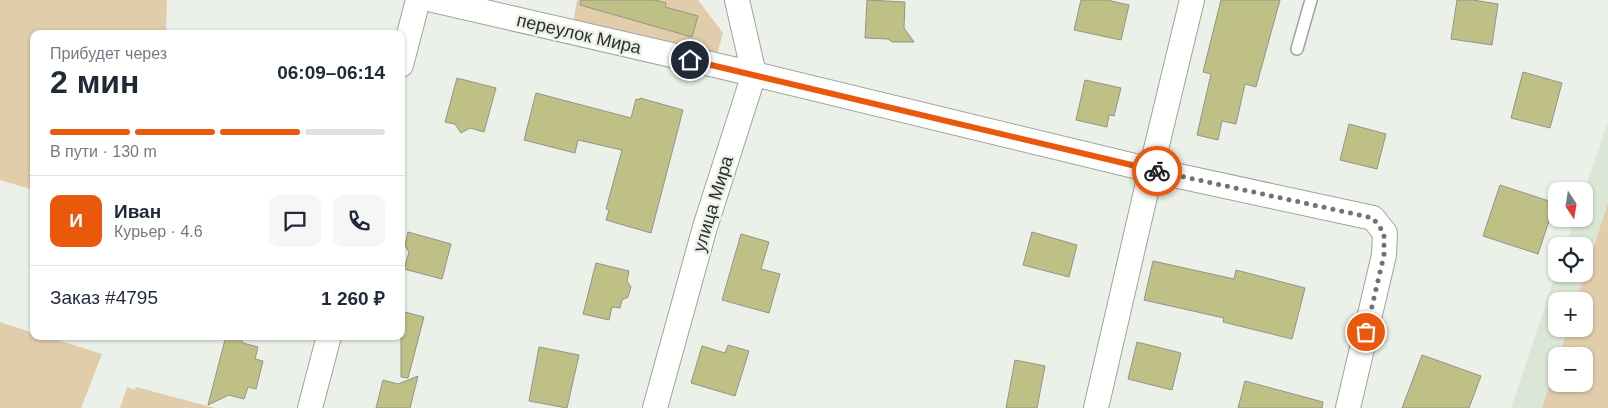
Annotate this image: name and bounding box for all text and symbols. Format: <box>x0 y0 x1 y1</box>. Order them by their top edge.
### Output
street label: переулок Мира <box>515 10 644 58</box>
pin <box>669 39 711 81</box>
text: Прибудет через <box>50 45 167 62</box>
icon: home <box>676 46 704 74</box>
text: 06:09–06:14 <box>277 62 385 83</box>
text: 2 мин <box>50 64 139 100</box>
text: В пути · 130 m <box>50 143 157 160</box>
courier <box>1132 146 1182 196</box>
street label: улица Мира <box>689 153 737 255</box>
icon: bike <box>1143 157 1171 185</box>
north arrow <box>1548 182 1592 228</box>
map controls <box>1548 182 1593 392</box>
button: chat <box>269 195 321 247</box>
button: phone <box>333 195 385 247</box>
text: Иван <box>114 201 161 222</box>
text: И <box>69 210 83 231</box>
text: Курьер · 4.6 <box>114 223 203 240</box>
button: locate <box>1548 237 1593 282</box>
text: Заказ #4795 <box>50 287 158 308</box>
text: 1 260 ₽ <box>321 288 385 309</box>
button: + <box>1548 292 1593 337</box>
pin <box>1345 311 1387 353</box>
icon: bag <box>1352 318 1380 346</box>
button: − <box>1548 347 1593 392</box>

